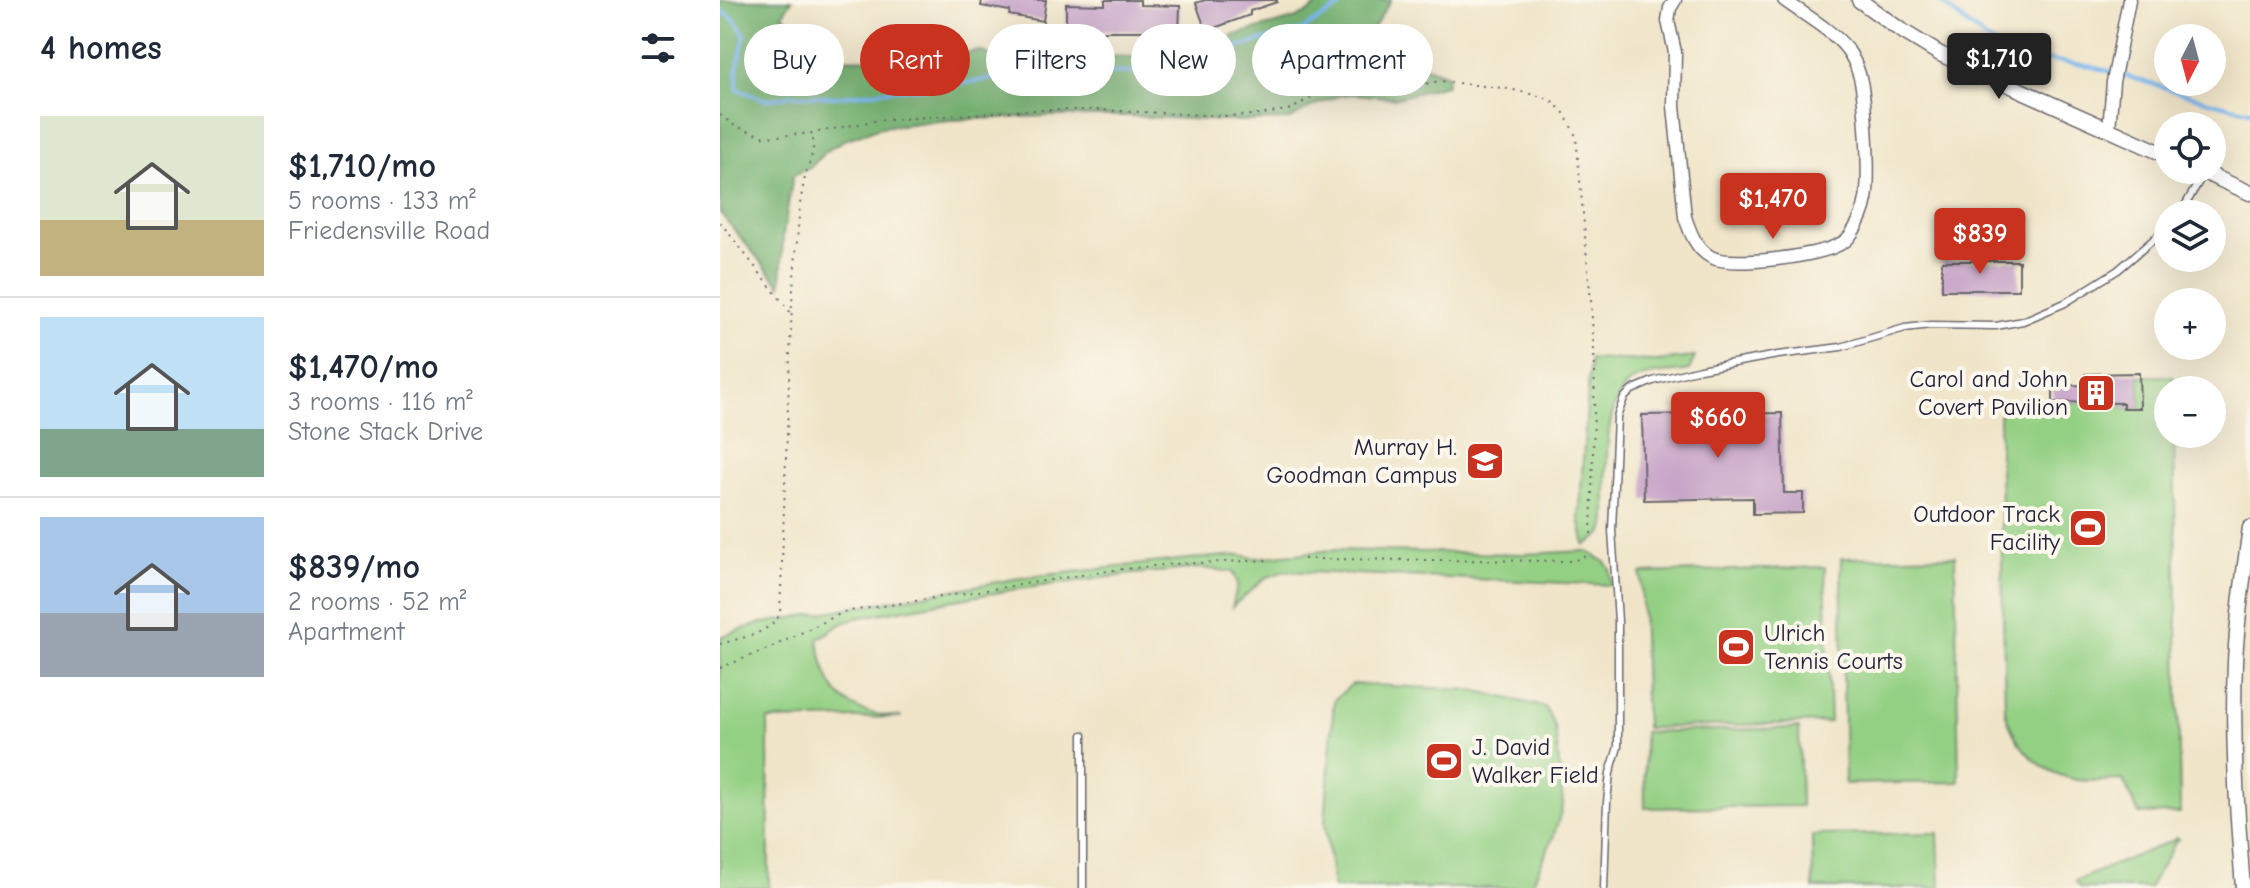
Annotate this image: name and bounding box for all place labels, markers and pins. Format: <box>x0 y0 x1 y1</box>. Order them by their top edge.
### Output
pin: $1,710 <box>1934 33 2064 101</box>
pin: $1,470 <box>1708 173 1838 241</box>
pin: $839 <box>1933 208 2027 276</box>
place label: Carol and John Covert Pavilion <box>1910 365 2068 421</box>
building icon: Carol and John Covert Pavilion <box>2075 372 2117 414</box>
pin: $660 <box>1671 392 1765 460</box>
place label: Murray H. Goodman Campus <box>1266 433 1457 489</box>
school or university icon: Murray H. Goodman Campus <box>1464 440 1506 482</box>
place label: Outdoor Track Facility <box>1913 500 2060 556</box>
sports icon: Outdoor Track Facility <box>2067 507 2109 549</box>
place label: Ulrich Tennis Courts <box>1764 619 1903 675</box>
sports icon: Ulrich Tennis Courts <box>1715 626 1757 668</box>
place label: J. David Walker Field <box>1472 733 1599 789</box>
sports icon: J. David Walker Field <box>1423 740 1465 782</box>

